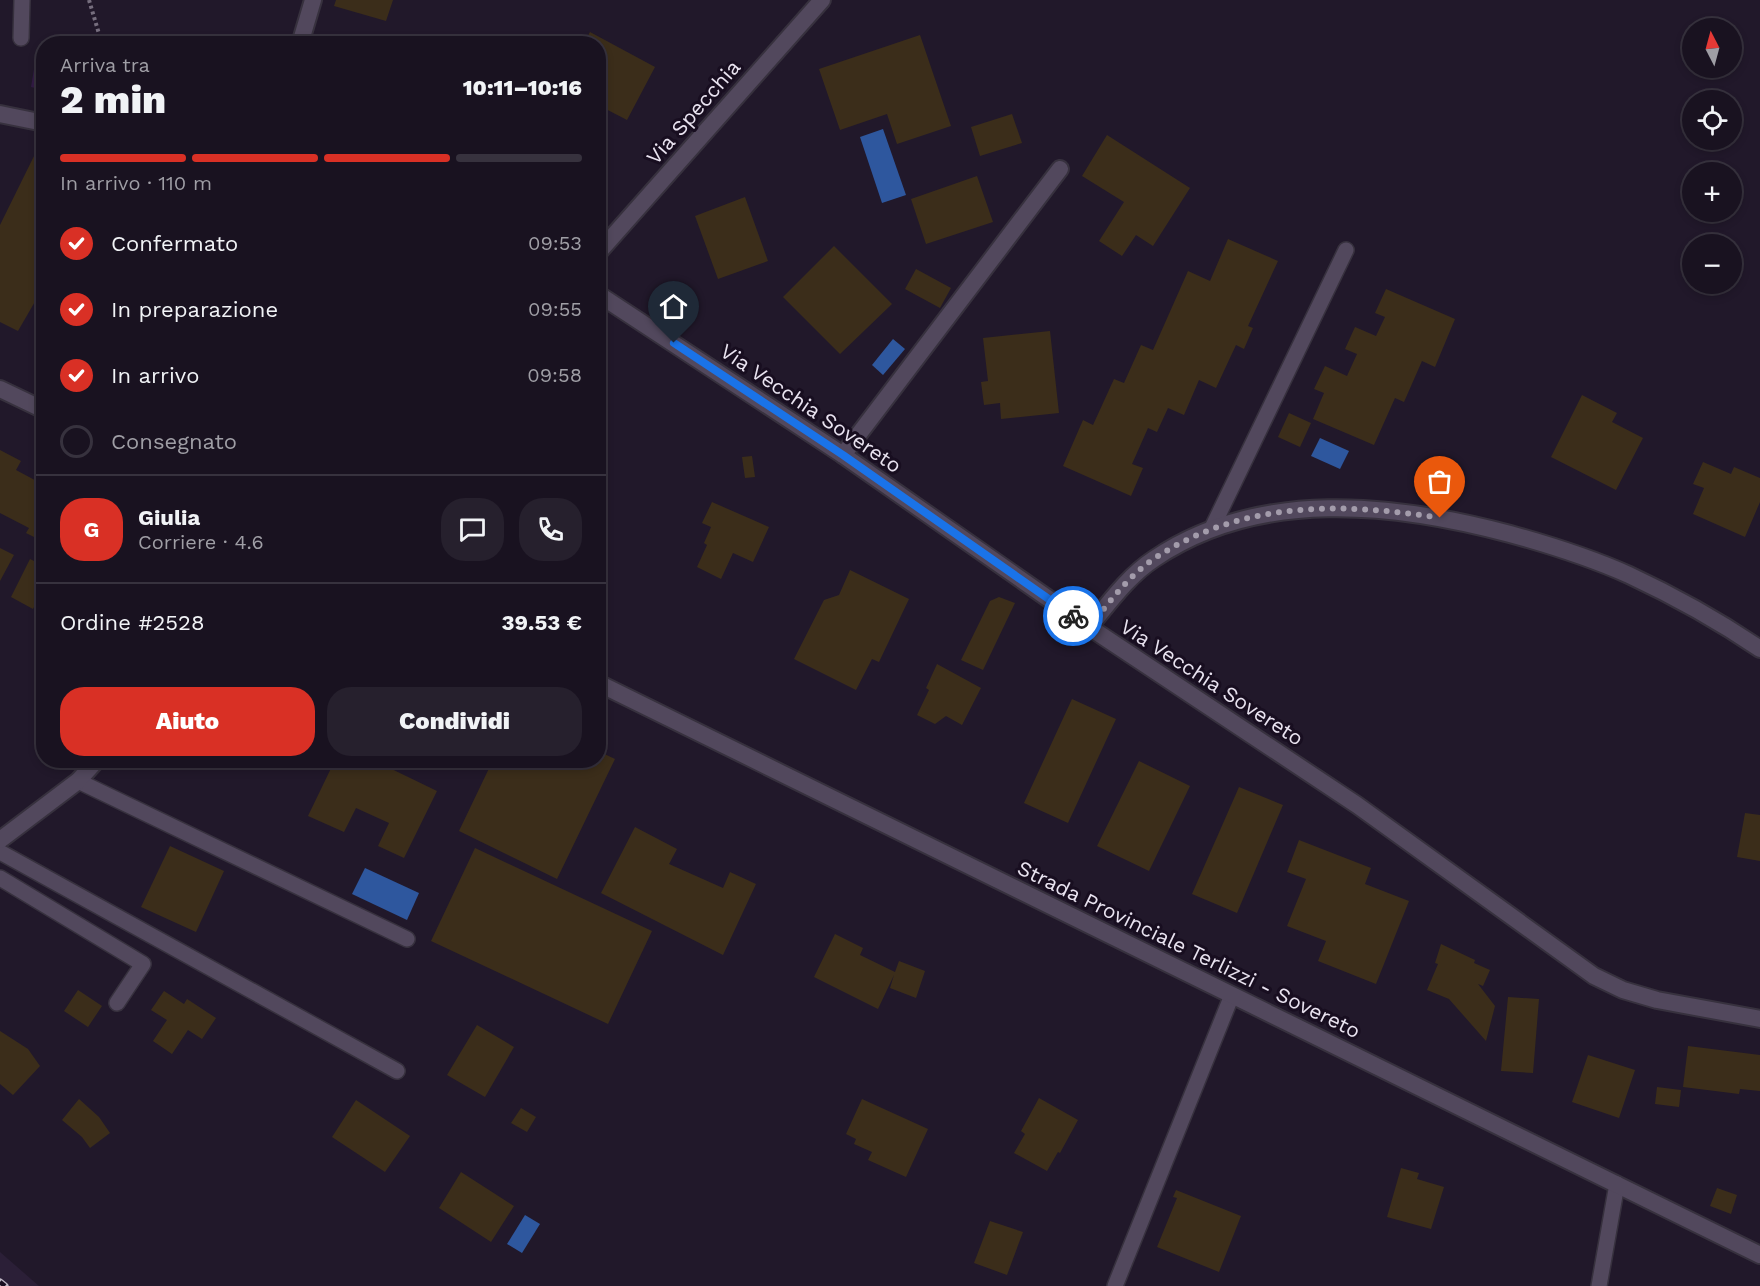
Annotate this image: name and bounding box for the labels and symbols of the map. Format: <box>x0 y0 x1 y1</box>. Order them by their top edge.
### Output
north arrow <box>1682 18 1742 78</box>
street label: Via Specchia <box>641 55 745 169</box>
pin <box>648 281 699 343</box>
street label: Via Vecchia Sovereto <box>716 338 906 478</box>
pin <box>1414 456 1465 518</box>
courier <box>1043 586 1103 646</box>
street label: Via Vecchia Sovereto <box>1116 614 1308 750</box>
street label: Strada Provinciale Terlizzi - Sovereto <box>1014 855 1364 1043</box>

